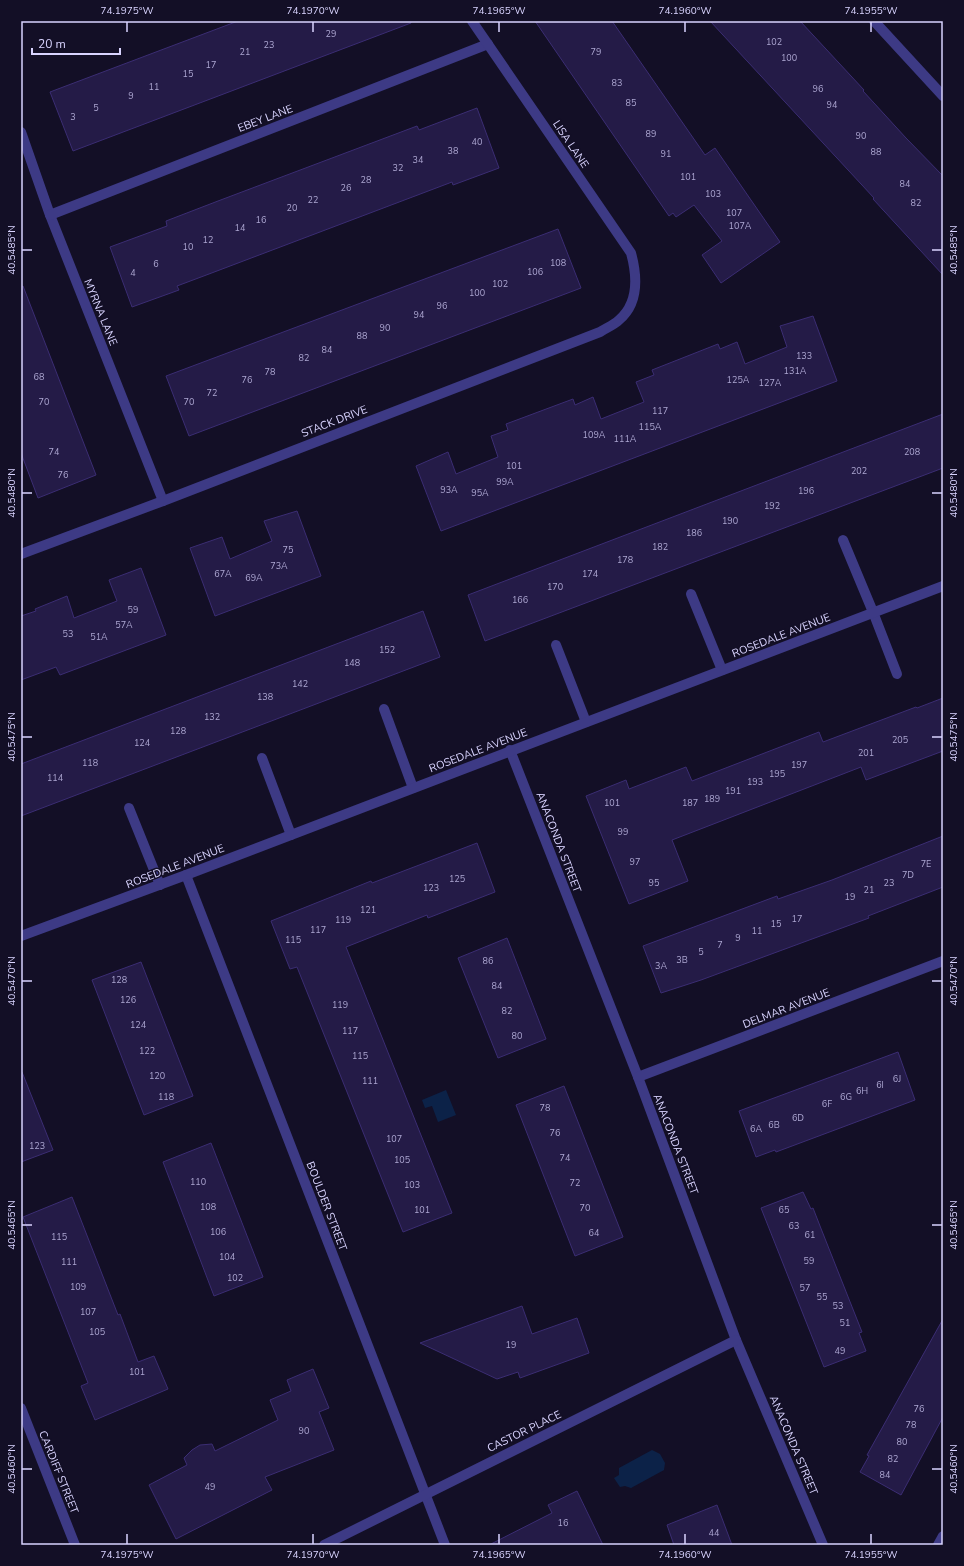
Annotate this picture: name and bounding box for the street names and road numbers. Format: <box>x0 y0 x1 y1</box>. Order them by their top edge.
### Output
street label: EBEY LANE <box>235 101 295 136</box>
street label: LISA LANE <box>549 117 592 171</box>
street label: MYRNA LANE <box>80 277 121 348</box>
street label: STACK DRIVE <box>299 402 369 441</box>
street label: ROSEDALE AVENUE <box>730 610 832 661</box>
street label: ROSEDALE AVENUE <box>427 725 529 776</box>
street label: ANACONDA STREET <box>532 790 585 895</box>
street label: ROSEDALE AVENUE <box>124 841 226 892</box>
street label: DELMAR AVENUE <box>740 985 832 1032</box>
street label: ANACONDA STREET <box>649 1092 702 1197</box>
street label: BOULDER STREET <box>303 1159 351 1253</box>
street label: ANACONDA STREET <box>766 1393 821 1498</box>
street label: CASTOR PLACE <box>485 1407 564 1456</box>
street label: CARDIFF STREET <box>35 1428 82 1516</box>

